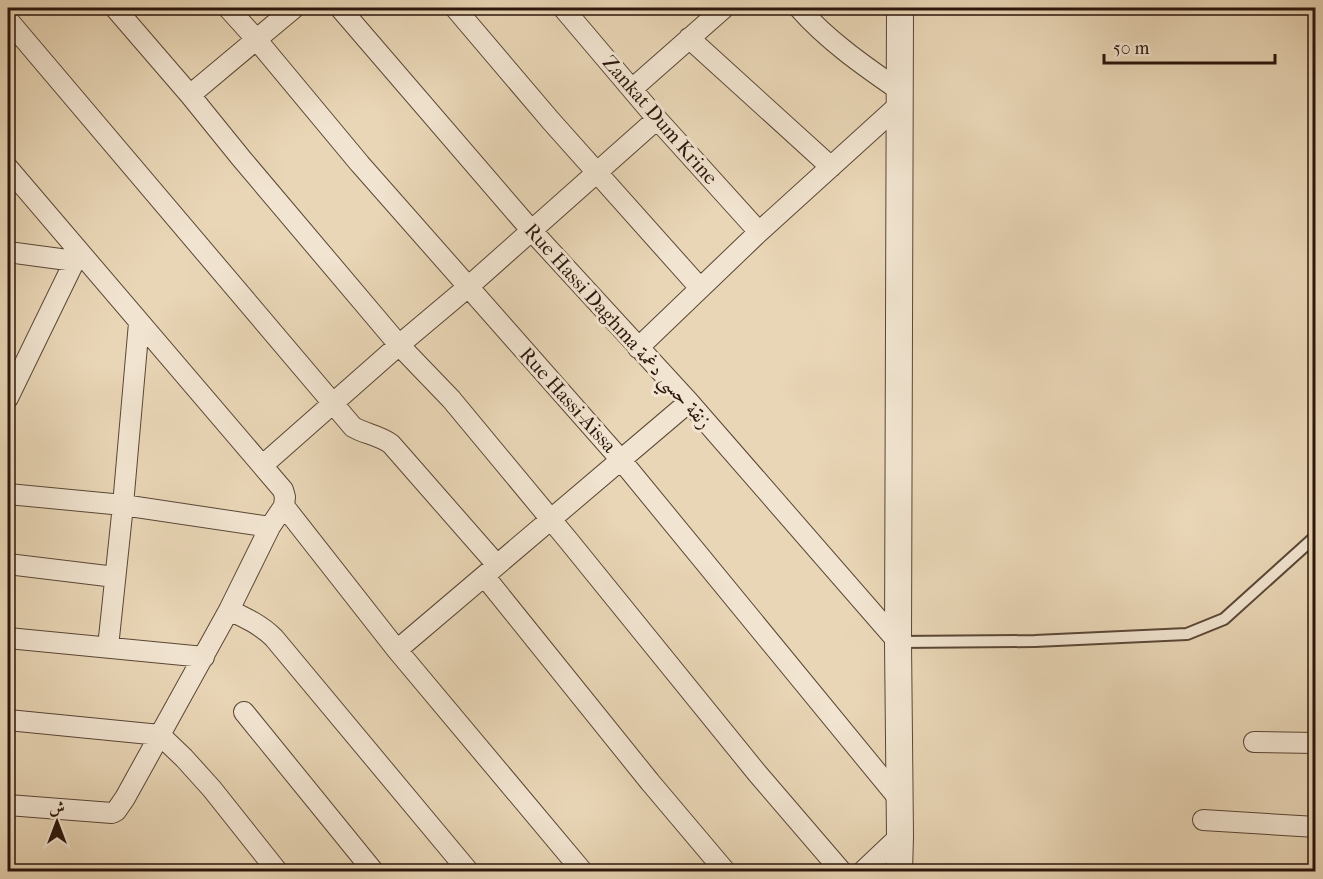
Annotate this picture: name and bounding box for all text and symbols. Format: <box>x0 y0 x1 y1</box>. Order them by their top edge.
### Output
scale bar <box>1104 27 1275 65</box>
text: 50 m <box>1113 38 1150 59</box>
street label: Zankat Dum Krine <box>598 51 722 189</box>
street label: Rue Hassi Daghma زنقة حسي دغمة <box>515 219 716 438</box>
street label: Rue Hassi-Aissa <box>515 343 622 458</box>
north arrow <box>27 792 87 852</box>
text: ش <box>49 798 65 817</box>

